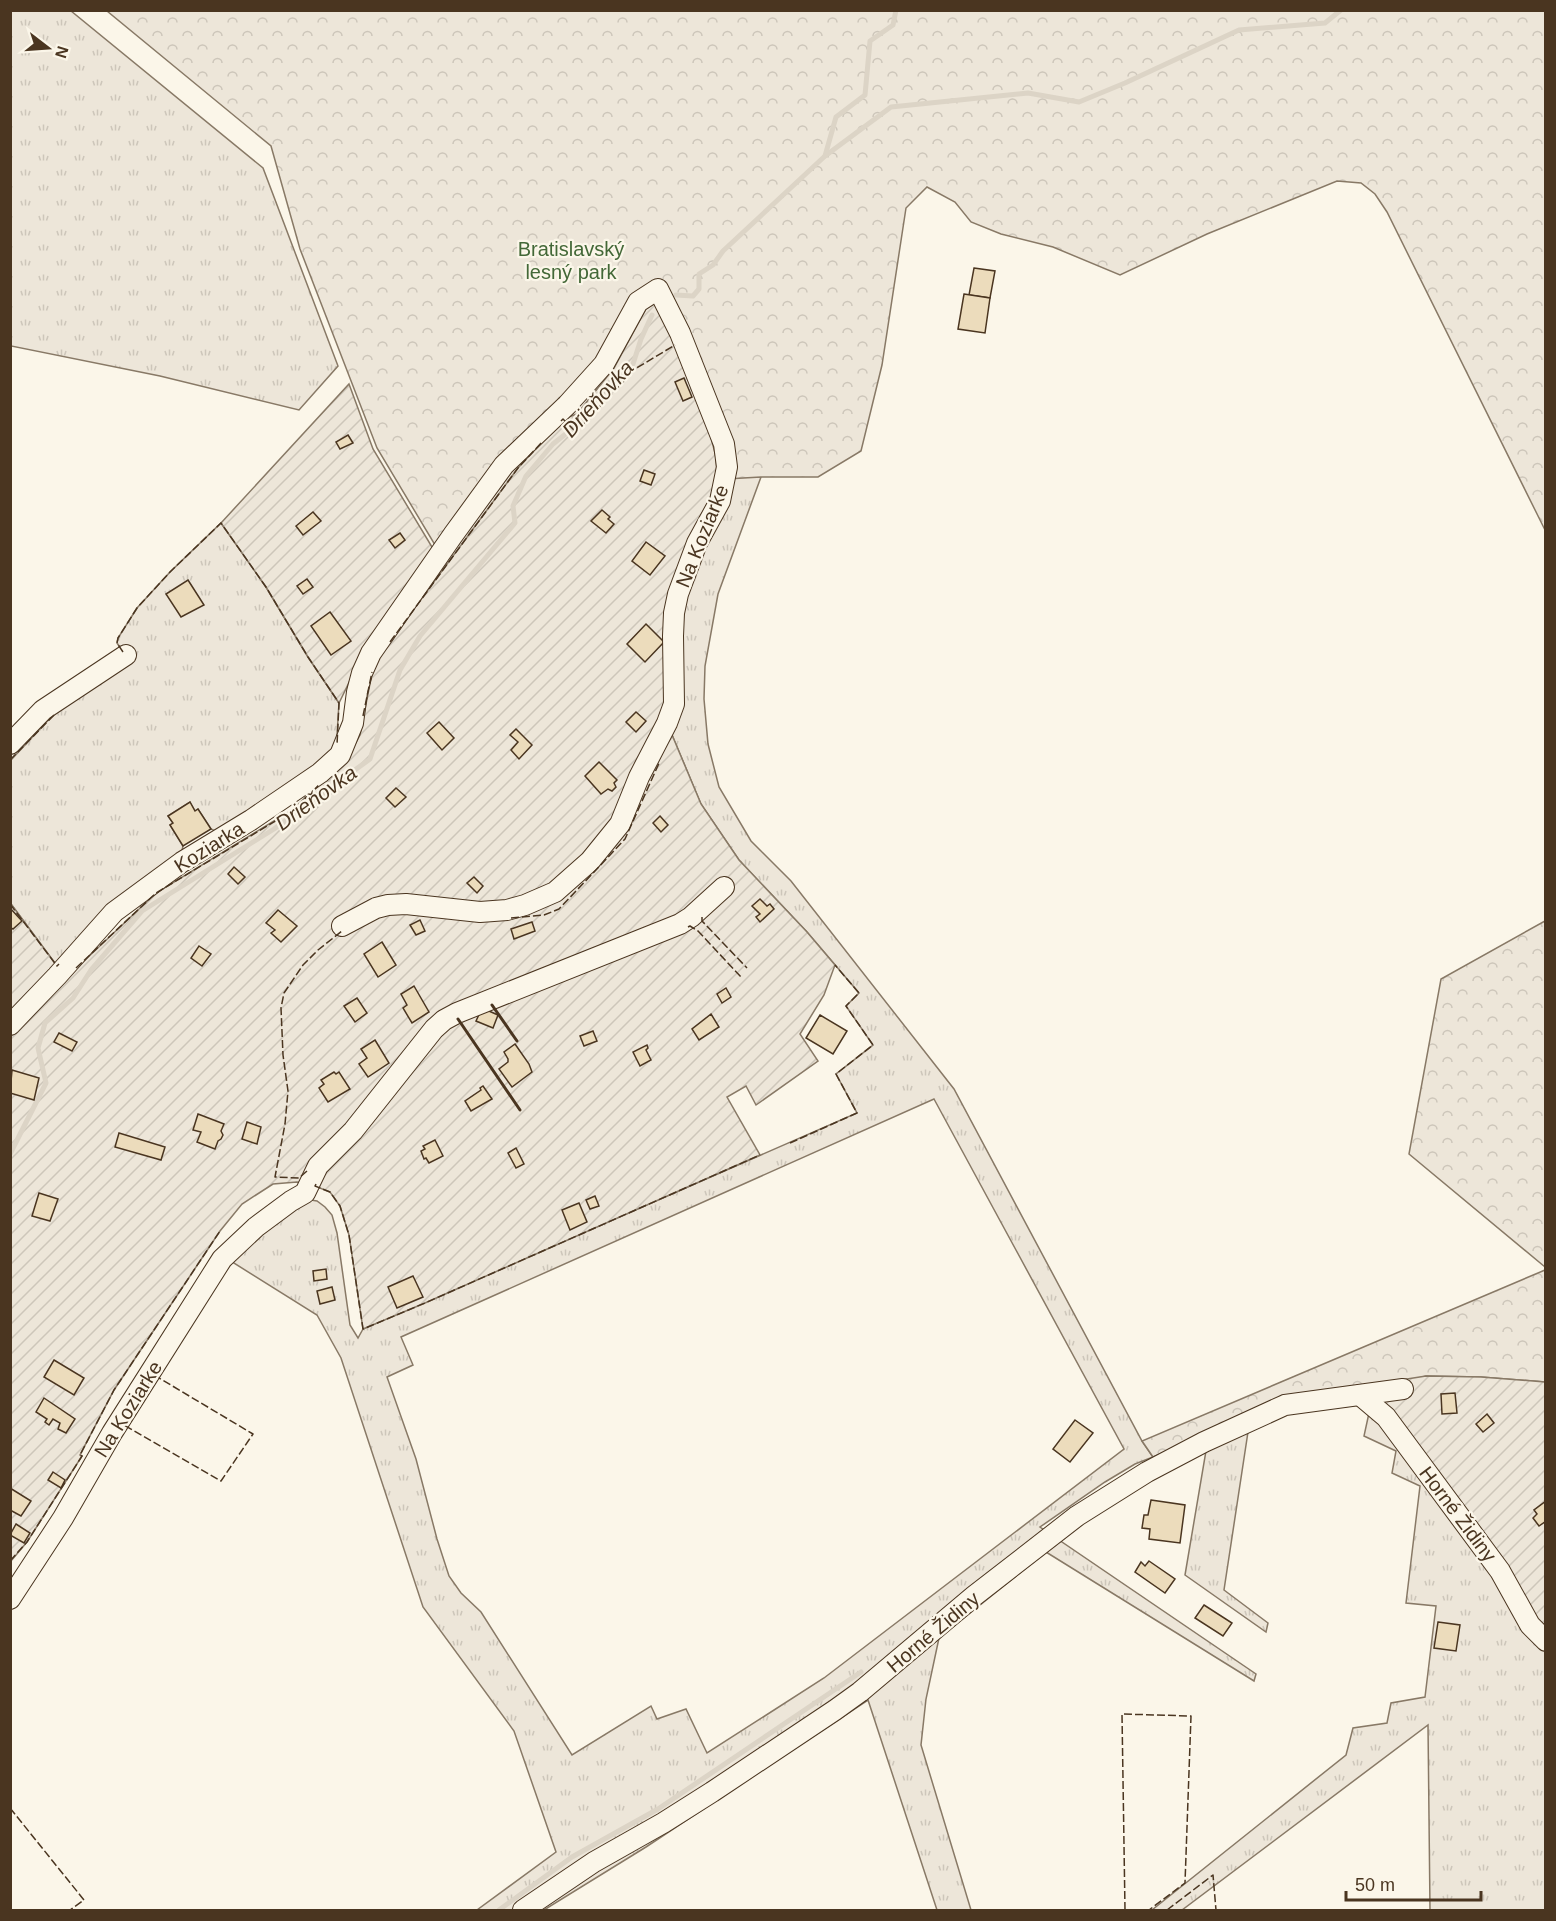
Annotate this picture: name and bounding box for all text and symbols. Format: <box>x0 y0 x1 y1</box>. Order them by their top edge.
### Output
north arrow <box>18 18 78 78</box>
text: N <box>52 44 72 60</box>
park label: Bratislavský lesný park <box>518 238 624 283</box>
water label: Drieňovka <box>557 356 638 441</box>
street label: Na Koziarke <box>671 481 733 591</box>
water label: Drieňovka <box>271 761 361 835</box>
street label: Koziarka <box>170 817 249 877</box>
street label: Na Koziarke <box>90 1357 166 1461</box>
street label: Horné Židiny <box>1415 1462 1501 1566</box>
street label: Horné Židiny <box>882 1587 984 1677</box>
scale bar <box>1346 1864 1481 1902</box>
text: 50 m <box>1355 1875 1395 1895</box>

